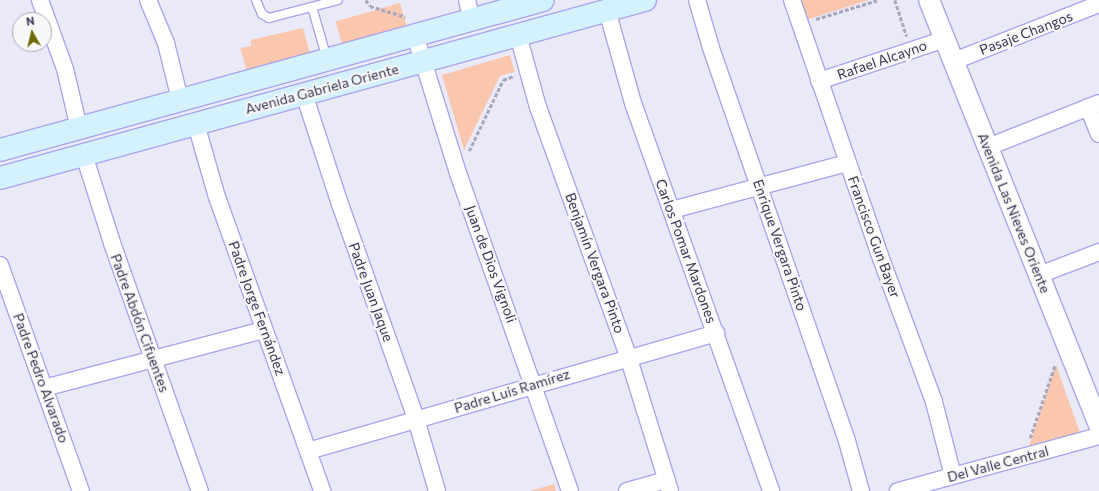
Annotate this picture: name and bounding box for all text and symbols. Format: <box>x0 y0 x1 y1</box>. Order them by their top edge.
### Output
street label: Pasaje Changos <box>977 8 1075 58</box>
north arrow <box>12 12 52 52</box>
text: N <box>25 14 35 28</box>
street label: Rafael Alcayno <box>835 37 929 83</box>
street label: Avenida Gabriela Oriente <box>243 60 401 118</box>
street label: Avenida Las Nieves Oriente <box>974 130 1054 296</box>
street label: Francisco Gun Bayer <box>844 174 904 300</box>
street label: Carlos Pomar Mardones <box>652 177 720 325</box>
street label: Enrique Vergara Pinto <box>750 177 810 313</box>
street label: Benjamín Vergara Pinto <box>562 191 628 335</box>
street label: Juan de Dios Vignoli <box>462 203 520 325</box>
street label: Padre Jorge Fernández <box>225 239 289 377</box>
street label: Padre Juan Jaque <box>345 240 397 344</box>
street label: Padre Abdón Cifuentes <box>107 252 173 394</box>
street label: Padre Pedro Alvarado <box>10 311 72 445</box>
street label: Padre Luis Ramírez <box>452 365 572 417</box>
street label: Del Valle Central <box>945 442 1051 486</box>

